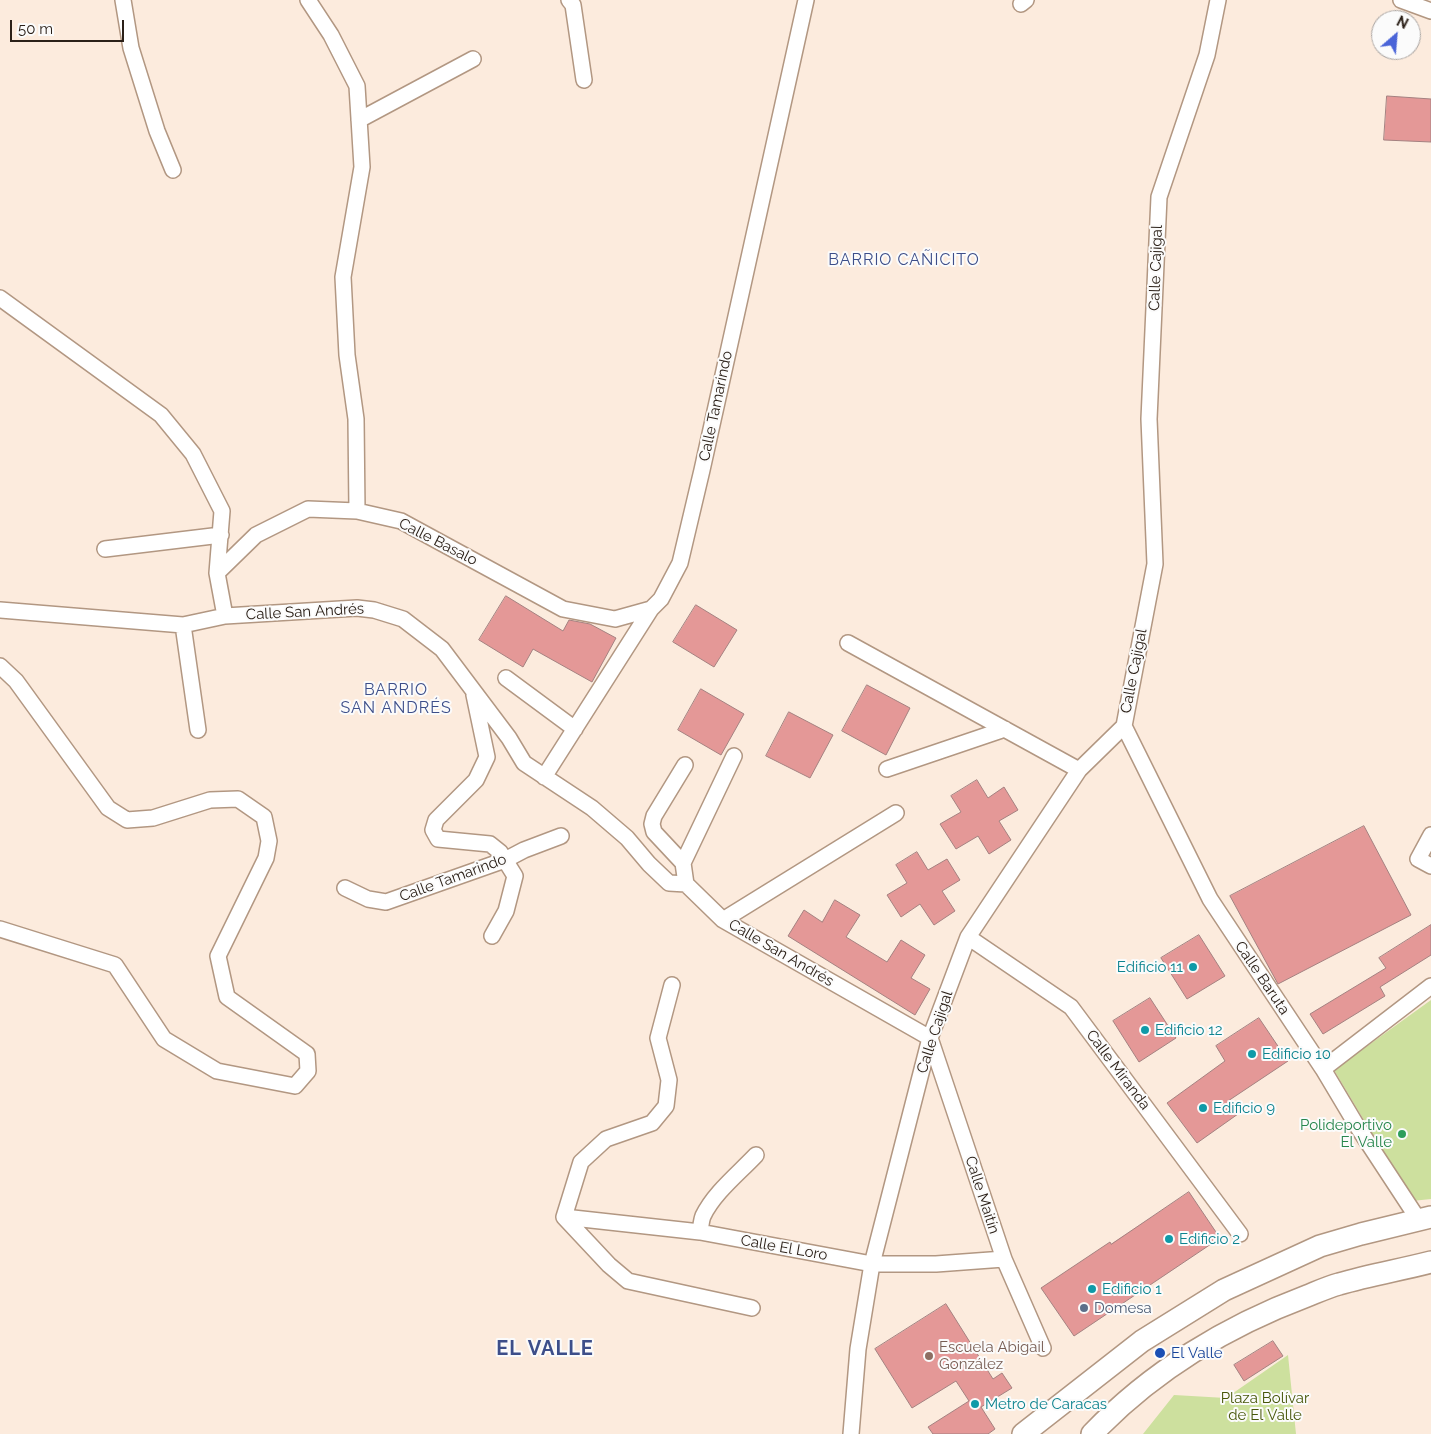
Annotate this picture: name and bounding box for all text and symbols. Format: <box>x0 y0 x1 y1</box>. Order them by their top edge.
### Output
scale bar <box>12 10 126 42</box>
north arrow <box>1371 10 1421 60</box>
text: N <box>1394 13 1411 32</box>
text: 50 m <box>18 20 53 38</box>
street label: Calle Cajigal <box>1146 225 1166 311</box>
district label: BARRIO CAÑICITO <box>826 250 982 270</box>
street label: Calle Tamarindo <box>696 349 736 463</box>
street label: Calle Basalo <box>396 514 480 570</box>
street label: Calle San Andrés <box>245 600 365 624</box>
street label: Calle Cajigal <box>1117 627 1151 715</box>
district label: BARRIO SAN ANDRÉS <box>339 680 453 718</box>
street label: Calle Tamarindo <box>397 850 509 906</box>
street label: Calle San Andrés <box>725 916 837 990</box>
street label: Calle Baruta <box>1231 938 1293 1018</box>
place label: Edificio 11 <box>1117 958 1183 976</box>
marker: Edificio 11 <box>1187 961 1199 973</box>
street label: Calle Cajigal <box>913 988 957 1076</box>
place label: Edificio 12 <box>1155 1021 1223 1039</box>
marker: Edificio 12 <box>1139 1024 1151 1036</box>
street label: Calle Miranda <box>1082 1027 1154 1113</box>
place label: Edificio 10 <box>1262 1045 1331 1063</box>
marker: Edificio 10 <box>1246 1048 1258 1060</box>
place label: Edificio 9 <box>1213 1099 1275 1117</box>
marker: Edificio 9 <box>1197 1102 1209 1114</box>
place label: Polideportivo El Valle <box>1300 1116 1392 1151</box>
marker: Polideportivo El Valle <box>1396 1128 1408 1140</box>
street label: Calle Maitín <box>961 1154 1003 1236</box>
place label: Edificio 2 <box>1179 1230 1240 1248</box>
street label: Calle El Loro <box>739 1232 829 1264</box>
marker: Edificio 2 <box>1163 1233 1175 1245</box>
place label: Edificio 1 <box>1102 1280 1162 1298</box>
marker: Edificio 1 <box>1086 1283 1098 1295</box>
place label: Domesa <box>1094 1299 1152 1317</box>
marker: Domesa <box>1078 1302 1090 1314</box>
district label: EL VALLE <box>495 1337 595 1361</box>
place label: Escuela Abigail González <box>939 1338 1045 1373</box>
place label: El Valle <box>1171 1344 1223 1362</box>
marker: El Valle <box>1153 1346 1167 1360</box>
marker: Escuela Abigail González <box>923 1350 935 1362</box>
park label: Plaza Bolívar de El Valle <box>1221 1389 1309 1424</box>
place label: Metro de Caracas <box>985 1395 1107 1413</box>
marker: Metro de Caracas <box>969 1398 981 1410</box>

